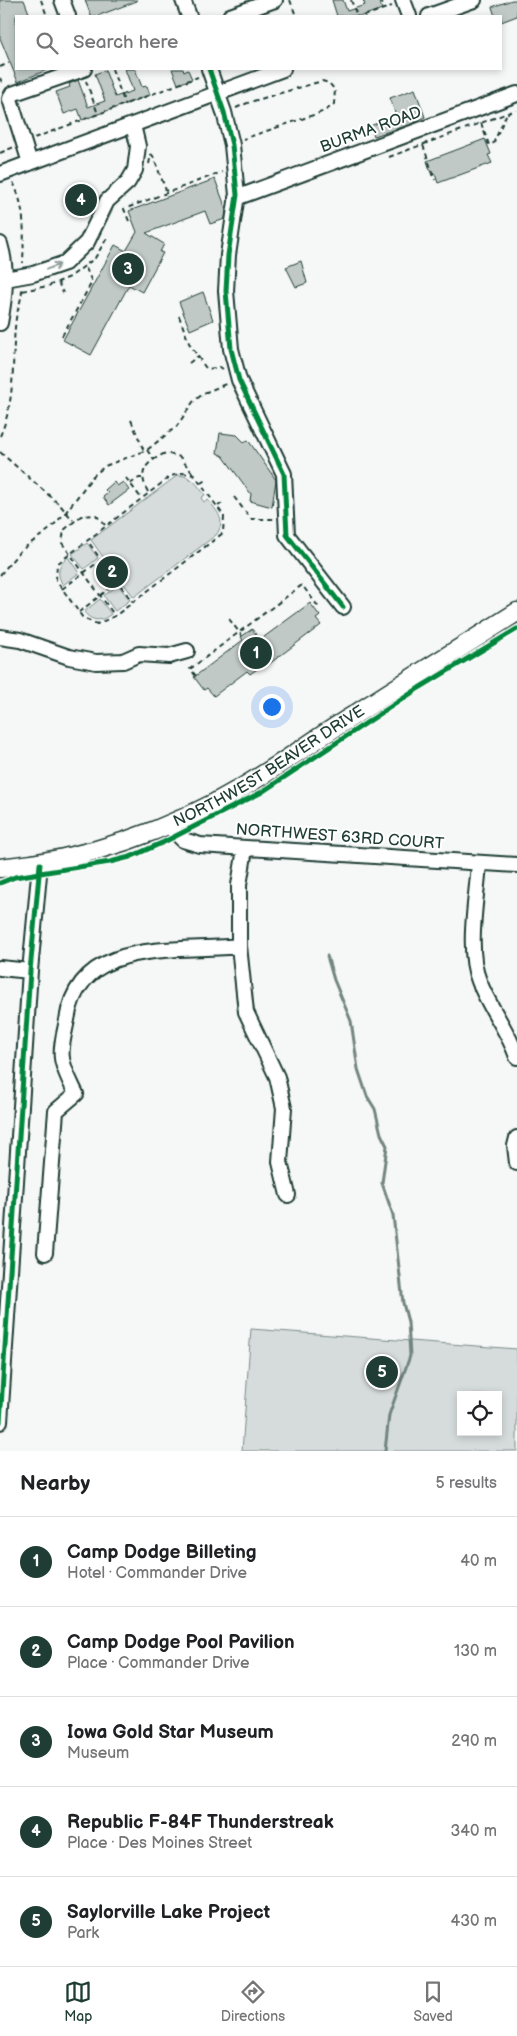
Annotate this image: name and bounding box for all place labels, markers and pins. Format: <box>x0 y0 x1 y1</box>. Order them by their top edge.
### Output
pin: 4 <box>65 181 97 219</box>
pin: 3 <box>112 250 144 288</box>
pin: 2 <box>96 553 128 591</box>
pin: 1 <box>240 634 272 672</box>
pin: 5 <box>366 1353 398 1391</box>

